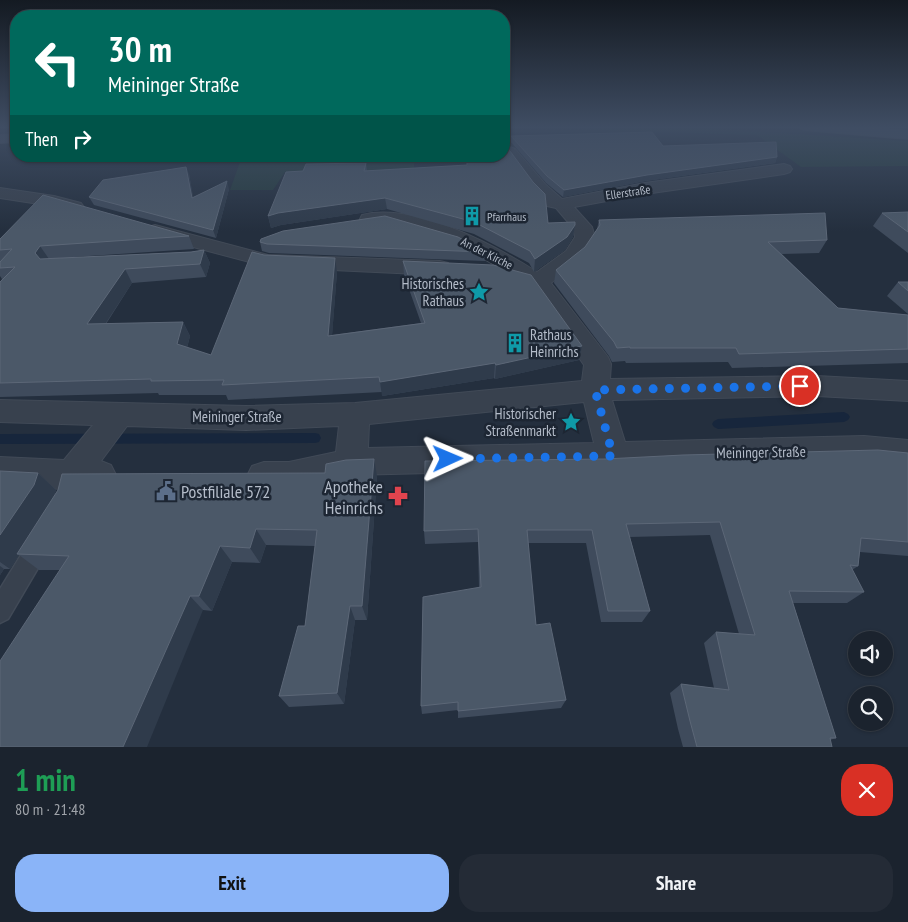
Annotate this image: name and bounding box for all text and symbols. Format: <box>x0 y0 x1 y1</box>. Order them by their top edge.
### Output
text: 30 m <box>108 26 172 72</box>
icon: left <box>25 30 90 95</box>
text: Meininger Straße <box>108 70 239 98</box>
icon: right <box>68 125 96 153</box>
text: Then <box>25 127 58 151</box>
street label: Ellerstraße <box>605 181 651 203</box>
building icon: Pfarrhaus <box>461 205 483 227</box>
place label: Pfarrhaus <box>487 209 526 224</box>
street label: An der Kirche <box>459 234 515 272</box>
place label: Historisches Rathaus <box>402 274 464 310</box>
place icon: Historisches Rathaus <box>468 281 490 303</box>
place label: Rathaus Heinrichs <box>530 325 578 361</box>
building icon: Rathaus Heinrichs <box>504 332 526 354</box>
pin <box>779 365 821 407</box>
icon: arrive <box>786 372 814 400</box>
place label: Historischer Straßenmarkt <box>485 404 557 440</box>
street label: Meininger Straße <box>192 407 282 426</box>
place icon: Historischer Straßenmarkt <box>560 411 582 433</box>
position arrow <box>421 432 473 484</box>
street label: Meininger Straße <box>716 442 806 462</box>
place label: Apotheke Heinrichs <box>324 475 383 519</box>
public building icon: Postfiliale 572 <box>155 480 177 502</box>
place label: Postfiliale 572 <box>181 480 270 503</box>
pharmacy icon: Apotheke Heinrichs <box>387 485 409 507</box>
map controls <box>848 631 893 731</box>
button: sound <box>848 631 893 676</box>
button: search <box>848 686 893 731</box>
text: 1 min <box>15 760 76 799</box>
button: close <box>841 764 893 816</box>
text: 80 m · 21:48 <box>15 799 86 819</box>
button: Exit <box>15 854 449 912</box>
button: Share <box>459 854 893 912</box>

